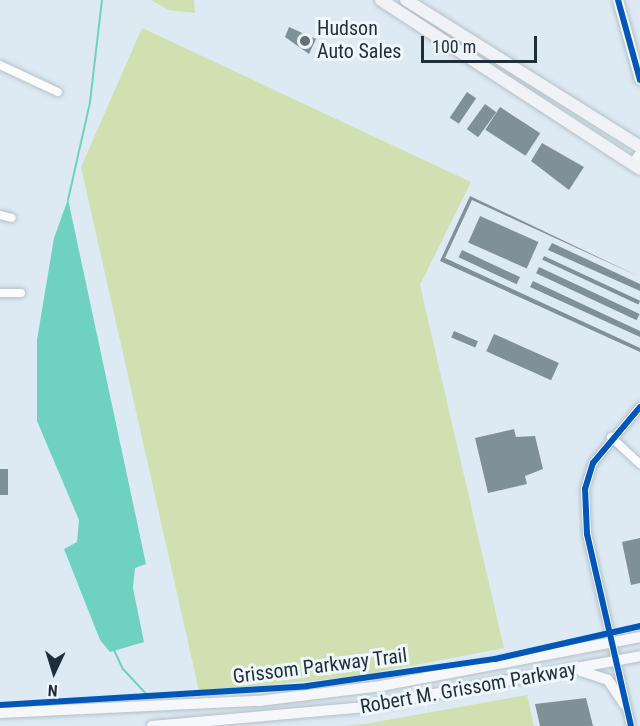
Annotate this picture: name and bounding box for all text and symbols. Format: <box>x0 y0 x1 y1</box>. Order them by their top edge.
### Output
place label: Hudson Auto Sales <box>317 17 401 64</box>
scale bar <box>424 24 540 62</box>
marker: Hudson Auto Sales <box>298 34 312 48</box>
text: 100 m <box>432 36 476 57</box>
north arrow <box>24 642 84 702</box>
street label: Grissom Parkway Trail <box>231 643 409 689</box>
street label: Robert M. Grissom Parkway <box>358 657 578 719</box>
text: N <box>47 681 58 700</box>

